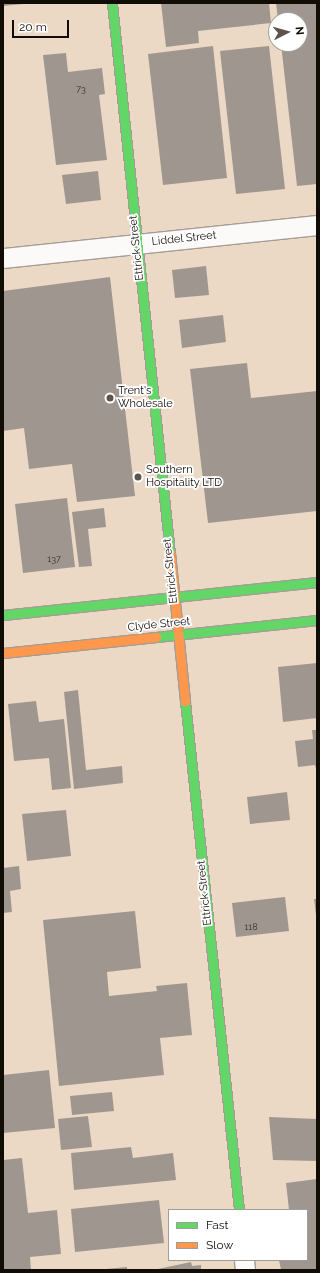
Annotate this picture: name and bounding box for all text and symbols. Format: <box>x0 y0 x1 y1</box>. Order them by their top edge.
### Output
scale bar <box>14 12 71 38</box>
north arrow <box>268 12 308 52</box>
text: 20 m <box>19 20 47 34</box>
text: N <box>293 26 306 36</box>
house number: 73 <box>76 84 86 94</box>
street label: Ettrick Street <box>127 215 147 281</box>
street label: Liddel Street <box>151 229 217 249</box>
place label: Trent's Wholesale <box>118 385 173 411</box>
marker: Trent's Wholesale <box>105 393 115 403</box>
place label: Southern Hospitality LTD <box>146 464 222 490</box>
marker: Southern Hospitality LTD <box>133 472 143 482</box>
street label: Ettrick Street <box>161 538 181 604</box>
house number: 137 <box>47 554 61 564</box>
street label: Clyde Street <box>127 615 191 635</box>
street label: Ettrick Street <box>195 860 215 926</box>
house number: 118 <box>244 922 258 932</box>
legend <box>168 1209 308 1261</box>
text: Fast <box>206 1218 229 1232</box>
text: Slow <box>206 1238 233 1252</box>

